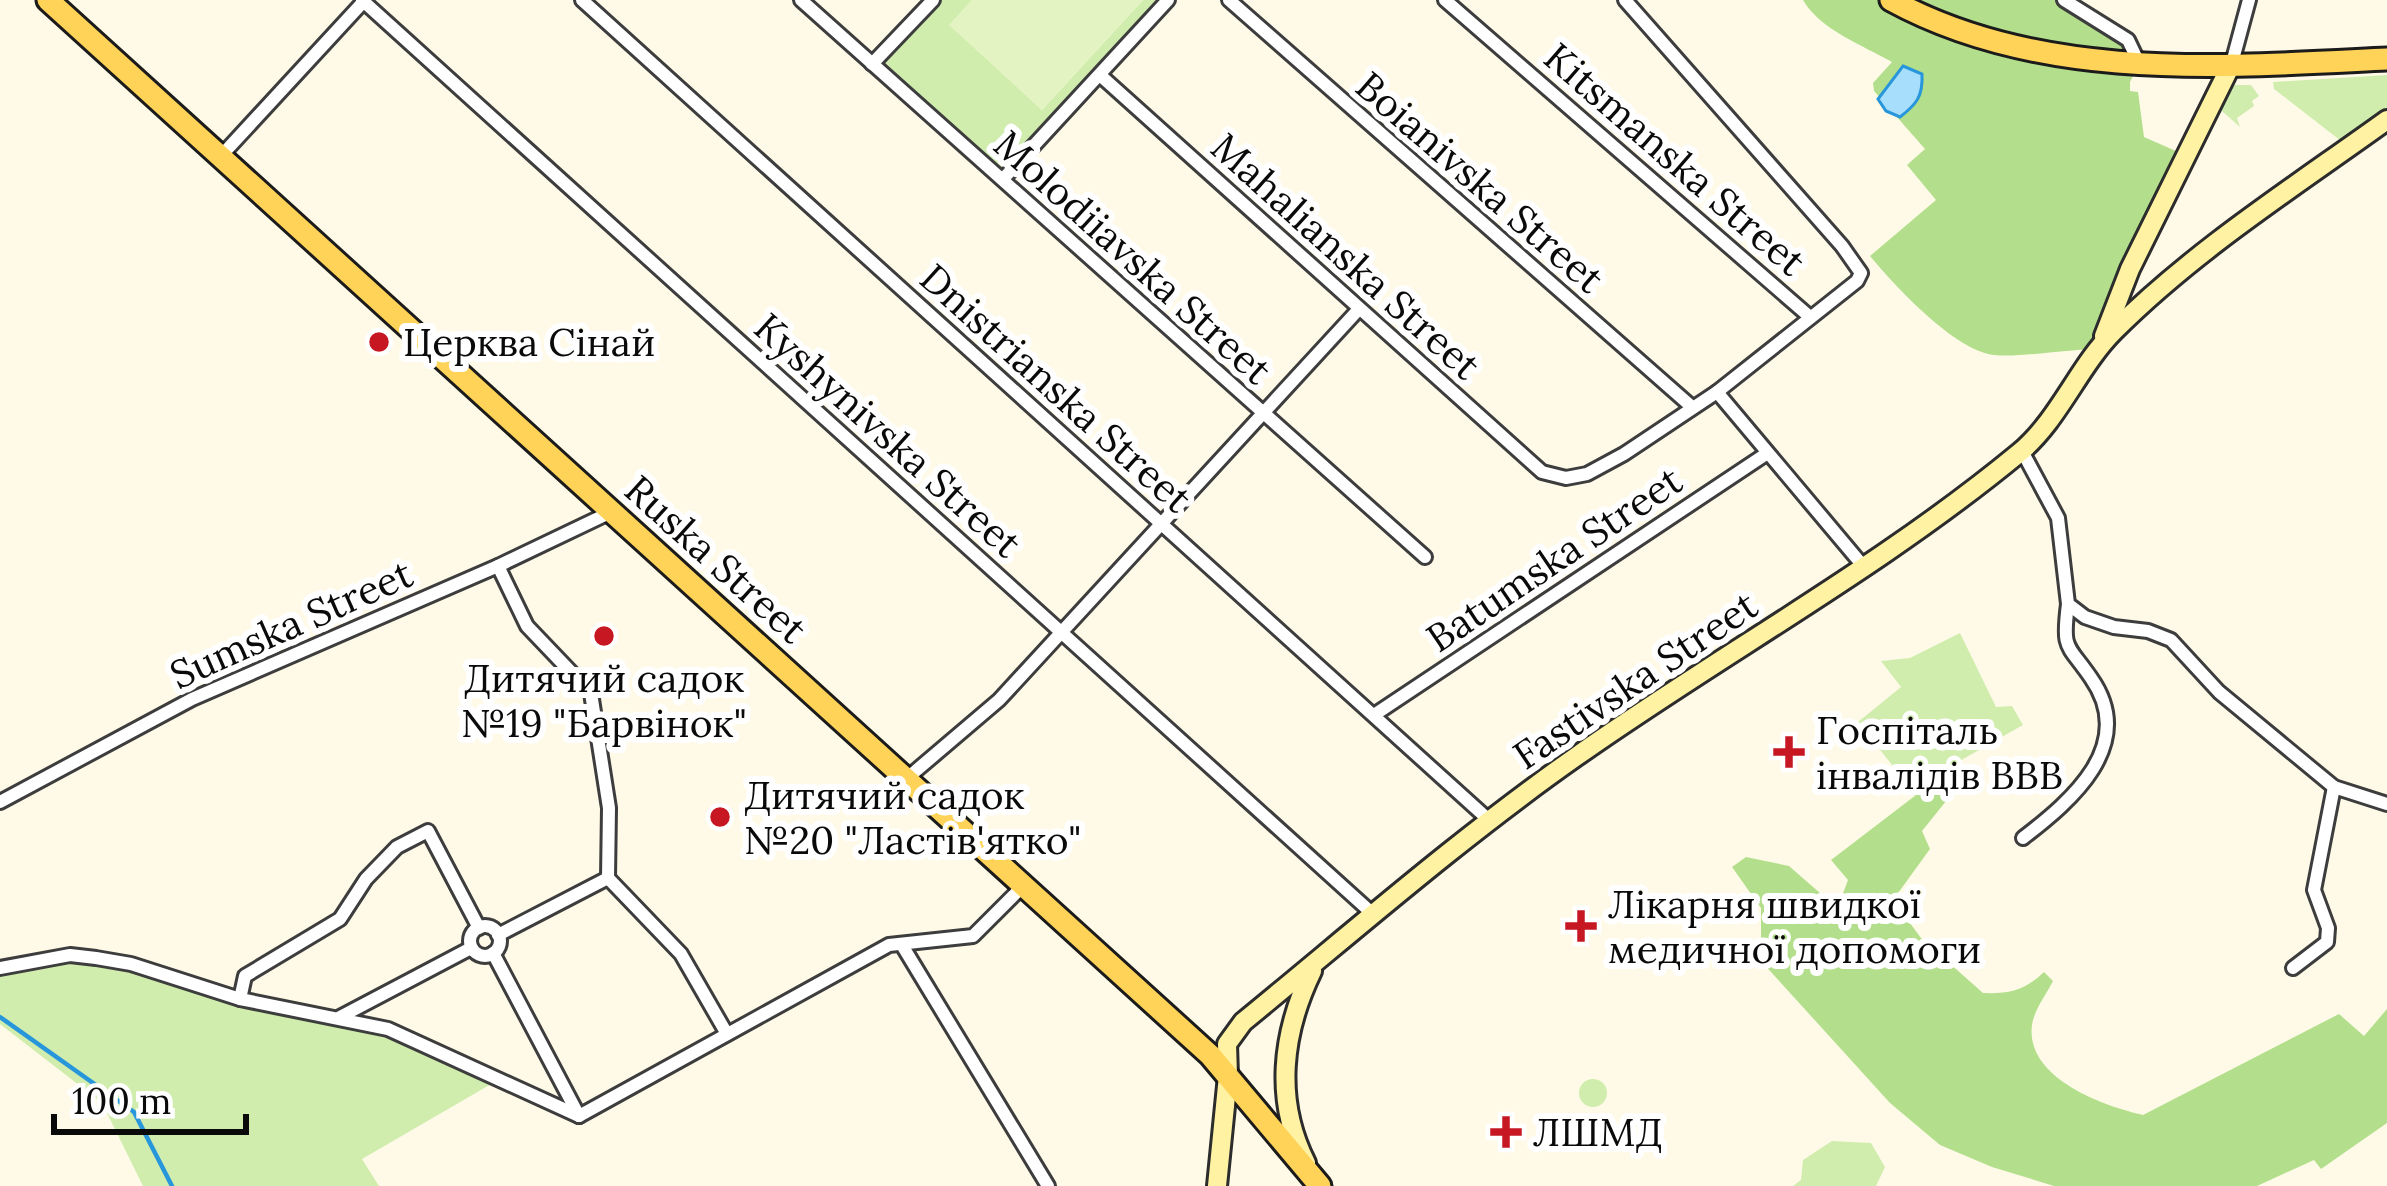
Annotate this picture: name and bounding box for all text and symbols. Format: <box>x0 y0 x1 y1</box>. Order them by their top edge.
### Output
street label: Kitsmanska Street <box>1534 32 1816 286</box>
street label: Boianivska Street <box>1346 61 1614 303</box>
street label: Molodiiavska Street <box>984 119 1282 395</box>
street label: Mahalianska Street <box>1201 122 1491 390</box>
street label: Dnistrianska Street <box>910 253 1202 523</box>
street label: Kyshynivska Street <box>744 302 1032 568</box>
place label: Церква Сінай <box>403 317 655 367</box>
marker: Церква Сінай <box>366 329 392 355</box>
street label: Batumska Street <box>1417 455 1691 663</box>
street label: Ruska Street <box>615 464 817 654</box>
street label: Sumska Street <box>162 548 420 700</box>
street label: Fastivska Street <box>1503 580 1767 780</box>
marker: Дитячий садок №19 "Барвінок" <box>591 623 617 649</box>
place label: Дитячий садок №19 "Барвінок" <box>461 653 747 748</box>
place label: Госпіталь інвалідів ВВВ <box>1816 705 2063 800</box>
marker: Госпіталь інвалідів ВВВ <box>1773 736 1805 768</box>
place label: Дитячий садок №20 "Ластів'ятко" <box>744 770 1082 865</box>
marker: Дитячий садок №20 "Ластів'ятко" <box>707 804 733 830</box>
place label: Лікарня швидкої медичної допомоги <box>1608 879 1981 974</box>
marker: Лікарня швидкої медичної допомоги <box>1565 910 1597 942</box>
scale bar <box>54 1060 246 1134</box>
text: 100 m <box>72 1078 171 1124</box>
place label: ЛШМД <box>1533 1107 1662 1157</box>
marker: ЛШМД <box>1490 1116 1522 1148</box>

